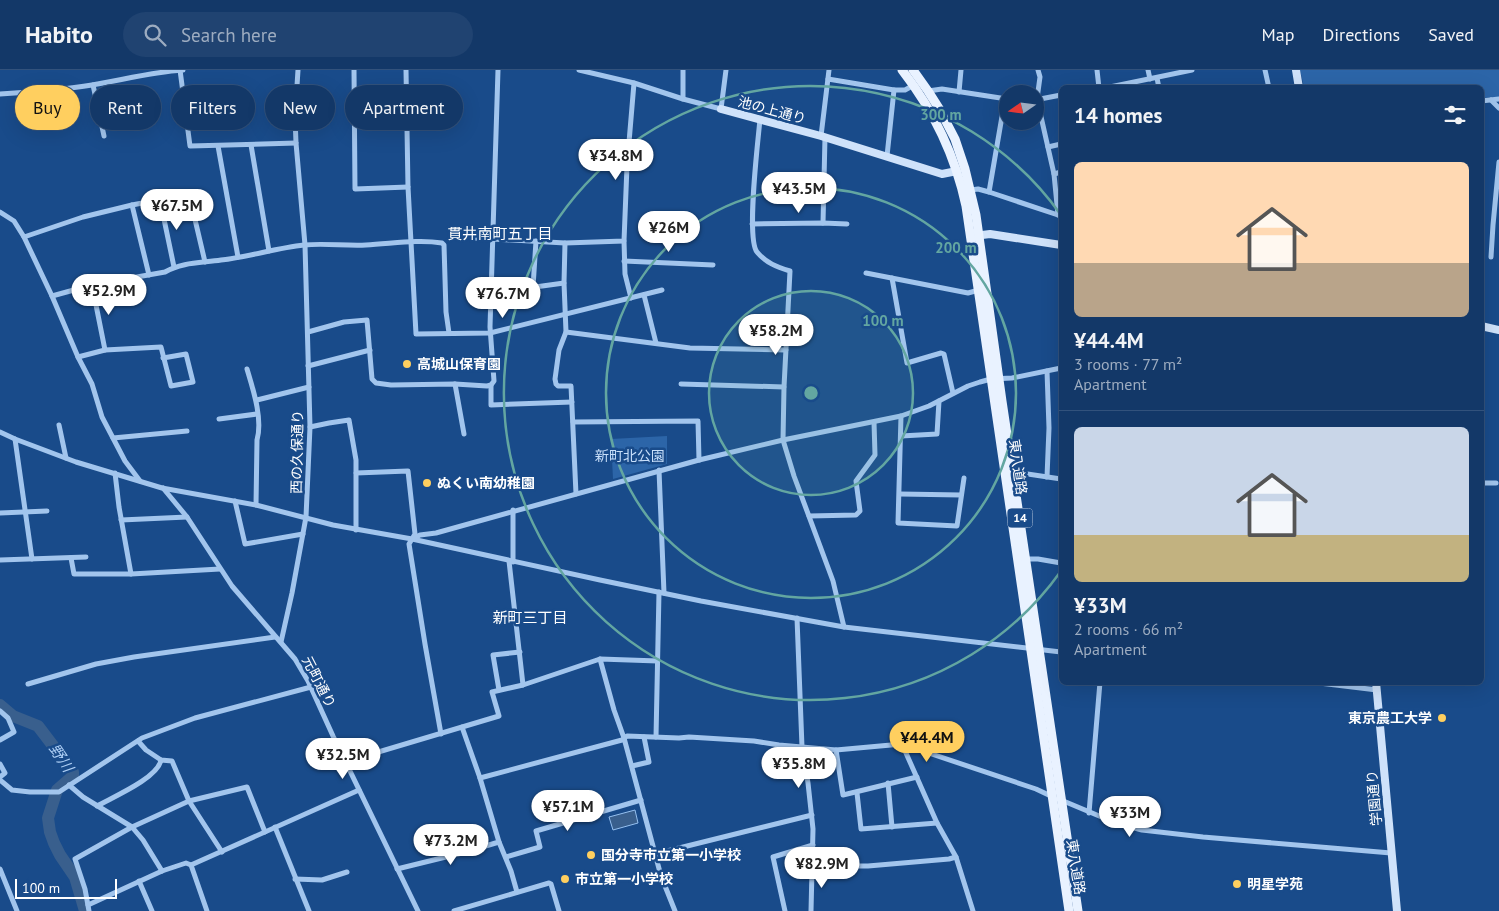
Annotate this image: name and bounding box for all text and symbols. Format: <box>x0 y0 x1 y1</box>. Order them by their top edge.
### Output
search box <box>123 12 473 57</box>
text: Habito <box>25 19 93 50</box>
icon: search <box>141 21 169 49</box>
text: Search here <box>181 23 277 47</box>
text: Map <box>1262 23 1294 46</box>
text: Directions <box>1322 23 1400 46</box>
text: Saved <box>1428 23 1474 46</box>
chip: Buy <box>15 85 80 130</box>
chip: Rent <box>90 85 161 130</box>
chip: Filters <box>171 85 255 130</box>
chip: New <box>265 85 335 130</box>
chip: Apartment <box>345 85 463 130</box>
north arrow <box>999 85 1044 130</box>
map controls <box>999 85 1044 130</box>
street label: 池の上通り <box>736 92 808 128</box>
icon: filters <box>1441 101 1469 129</box>
text: 14 homes <box>1074 102 1162 129</box>
text: 300 m <box>920 105 962 124</box>
pin: ¥34.8M <box>575 138 657 181</box>
text: ¥34.8M <box>589 145 643 165</box>
pin: ¥43.5M <box>758 172 840 214</box>
text: ¥43.5M <box>772 178 826 198</box>
pin: ¥67.5M <box>136 189 218 231</box>
icon: home <box>1227 194 1317 284</box>
text: ¥67.5M <box>151 195 203 215</box>
pin: ¥26M <box>639 210 699 253</box>
text: ¥26M <box>649 217 689 237</box>
district label: 貫井南町五丁目 <box>447 224 553 243</box>
text: 200 m <box>935 238 977 257</box>
pin: ¥52.9M <box>68 274 150 316</box>
pin: ¥76.7M <box>462 276 544 319</box>
text: ¥52.9M <box>82 280 136 300</box>
text: ¥76.7M <box>476 283 530 303</box>
text: 100 m <box>862 311 904 330</box>
pin: ¥58.2M <box>735 314 817 356</box>
text: ¥58.2M <box>749 320 803 340</box>
text: ¥44.4M <box>1074 327 1144 354</box>
text: 3 rooms · 77 m² <box>1074 354 1182 374</box>
place label: 高城山保育園 <box>417 355 501 373</box>
marker: 高城山保育園 <box>401 358 413 370</box>
text: Apartment <box>1074 374 1147 394</box>
centre of rings <box>802 384 820 402</box>
street label: 西の久保通り <box>287 410 307 494</box>
street label: 東八道路 <box>1005 438 1031 496</box>
park label: 新町北公園 <box>595 447 665 465</box>
icon: home <box>1227 460 1317 550</box>
place label: ぬくい南幼稚園 <box>437 474 535 492</box>
marker: ぬくい南幼稚園 <box>421 477 433 489</box>
road number: 14 <box>1008 508 1032 528</box>
text: ¥33M <box>1074 592 1127 619</box>
district label: 新町三丁目 <box>492 608 568 627</box>
text: 2 rooms · 66 m² <box>1074 619 1183 639</box>
text: Apartment <box>1074 639 1147 659</box>
street label: 元町通り <box>298 653 340 711</box>
place label: 東京農工大学 <box>1348 709 1432 727</box>
marker: 東京農工大学 <box>1436 712 1448 724</box>
pin: ¥44.4M <box>886 720 968 763</box>
text: ¥44.4M <box>900 727 954 747</box>
pin: ¥32.5M <box>302 738 384 780</box>
water label: 野川 <box>45 740 79 777</box>
text: ¥32.5M <box>316 744 370 764</box>
pin: ¥35.8M <box>758 746 840 789</box>
text: ¥35.8M <box>772 753 826 773</box>
street label: 学園通り <box>1363 769 1385 827</box>
pin: ¥57.1M <box>527 790 609 832</box>
text: ¥57.1M <box>542 796 594 816</box>
pin: ¥33M <box>1100 796 1160 838</box>
text: ¥33M <box>1110 802 1150 822</box>
pin: ¥73.2M <box>410 824 492 866</box>
text: ¥73.2M <box>424 830 478 850</box>
street label: 東八道路 <box>1063 838 1089 896</box>
place label: 国分寺市立第一小学校 <box>601 846 741 864</box>
pin: ¥82.9M <box>781 846 863 889</box>
marker: 国分寺市立第一小学校 <box>585 849 597 861</box>
text: ¥82.9M <box>795 853 849 873</box>
place label: 市立第一小学校 <box>575 870 673 888</box>
marker: 市立第一小学校 <box>559 873 571 885</box>
place label: 明星学苑 <box>1247 875 1303 893</box>
scale bar <box>15 876 118 899</box>
marker: 明星学苑 <box>1231 878 1243 890</box>
text: 100 m <box>22 879 60 897</box>

